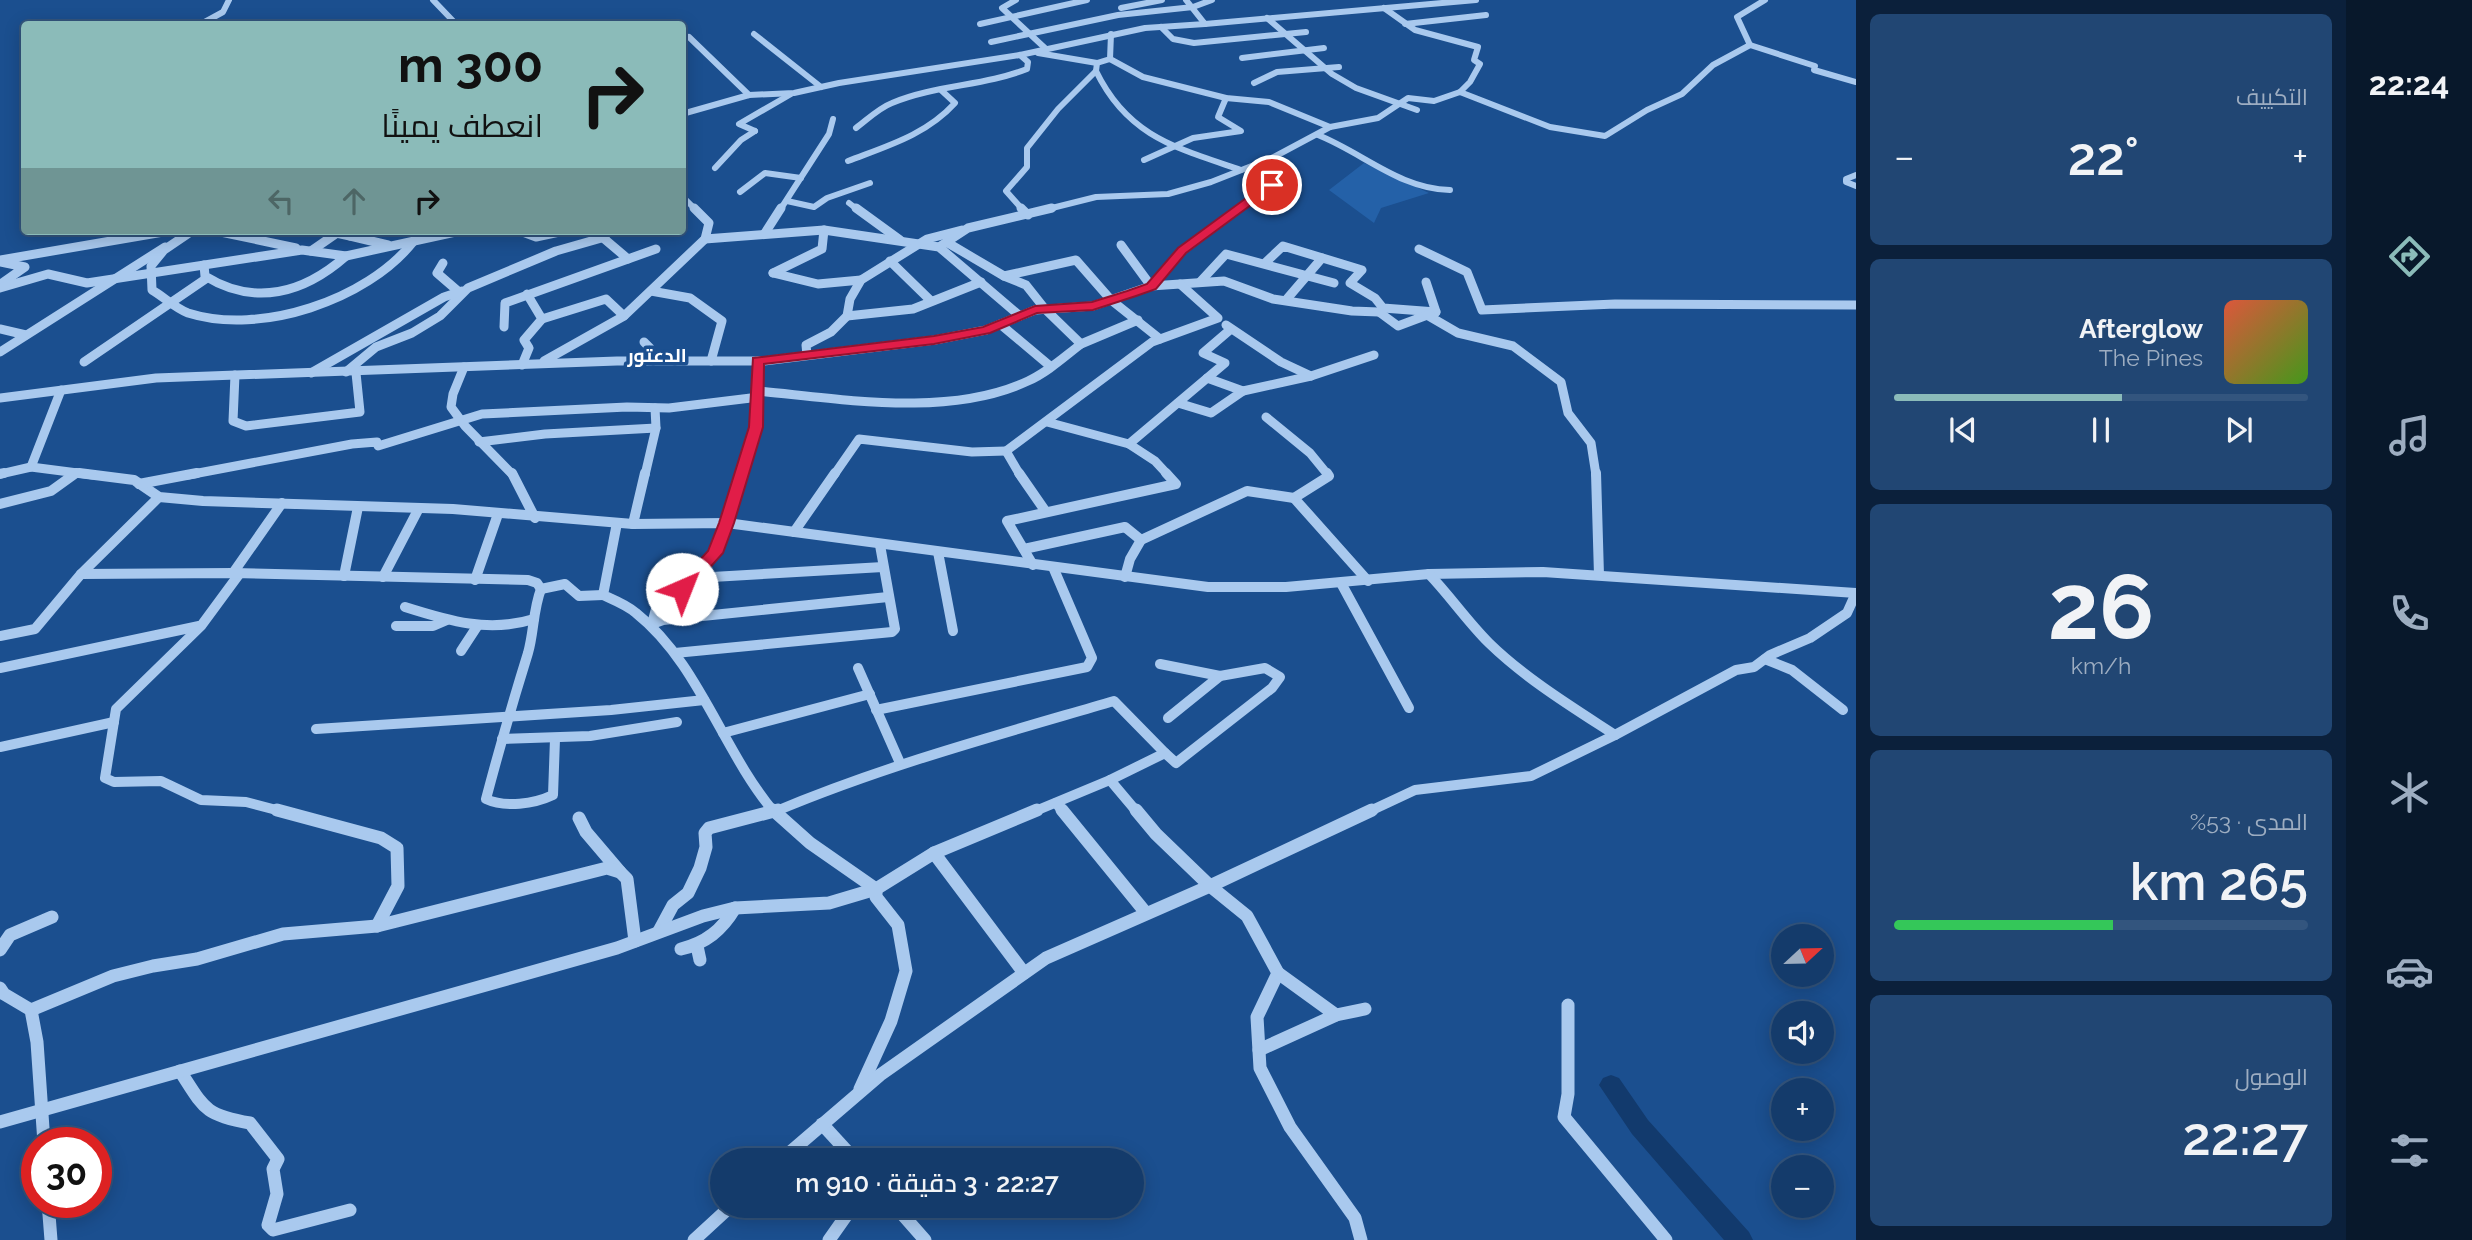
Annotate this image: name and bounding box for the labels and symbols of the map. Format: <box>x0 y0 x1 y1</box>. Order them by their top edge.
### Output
pin <box>1242 155 1302 215</box>
district label: الدعتور <box>626 344 687 367</box>
position arrow <box>645 552 719 626</box>
north arrow <box>1771 924 1834 987</box>
speed limit sign: 30 <box>21 1127 112 1218</box>

